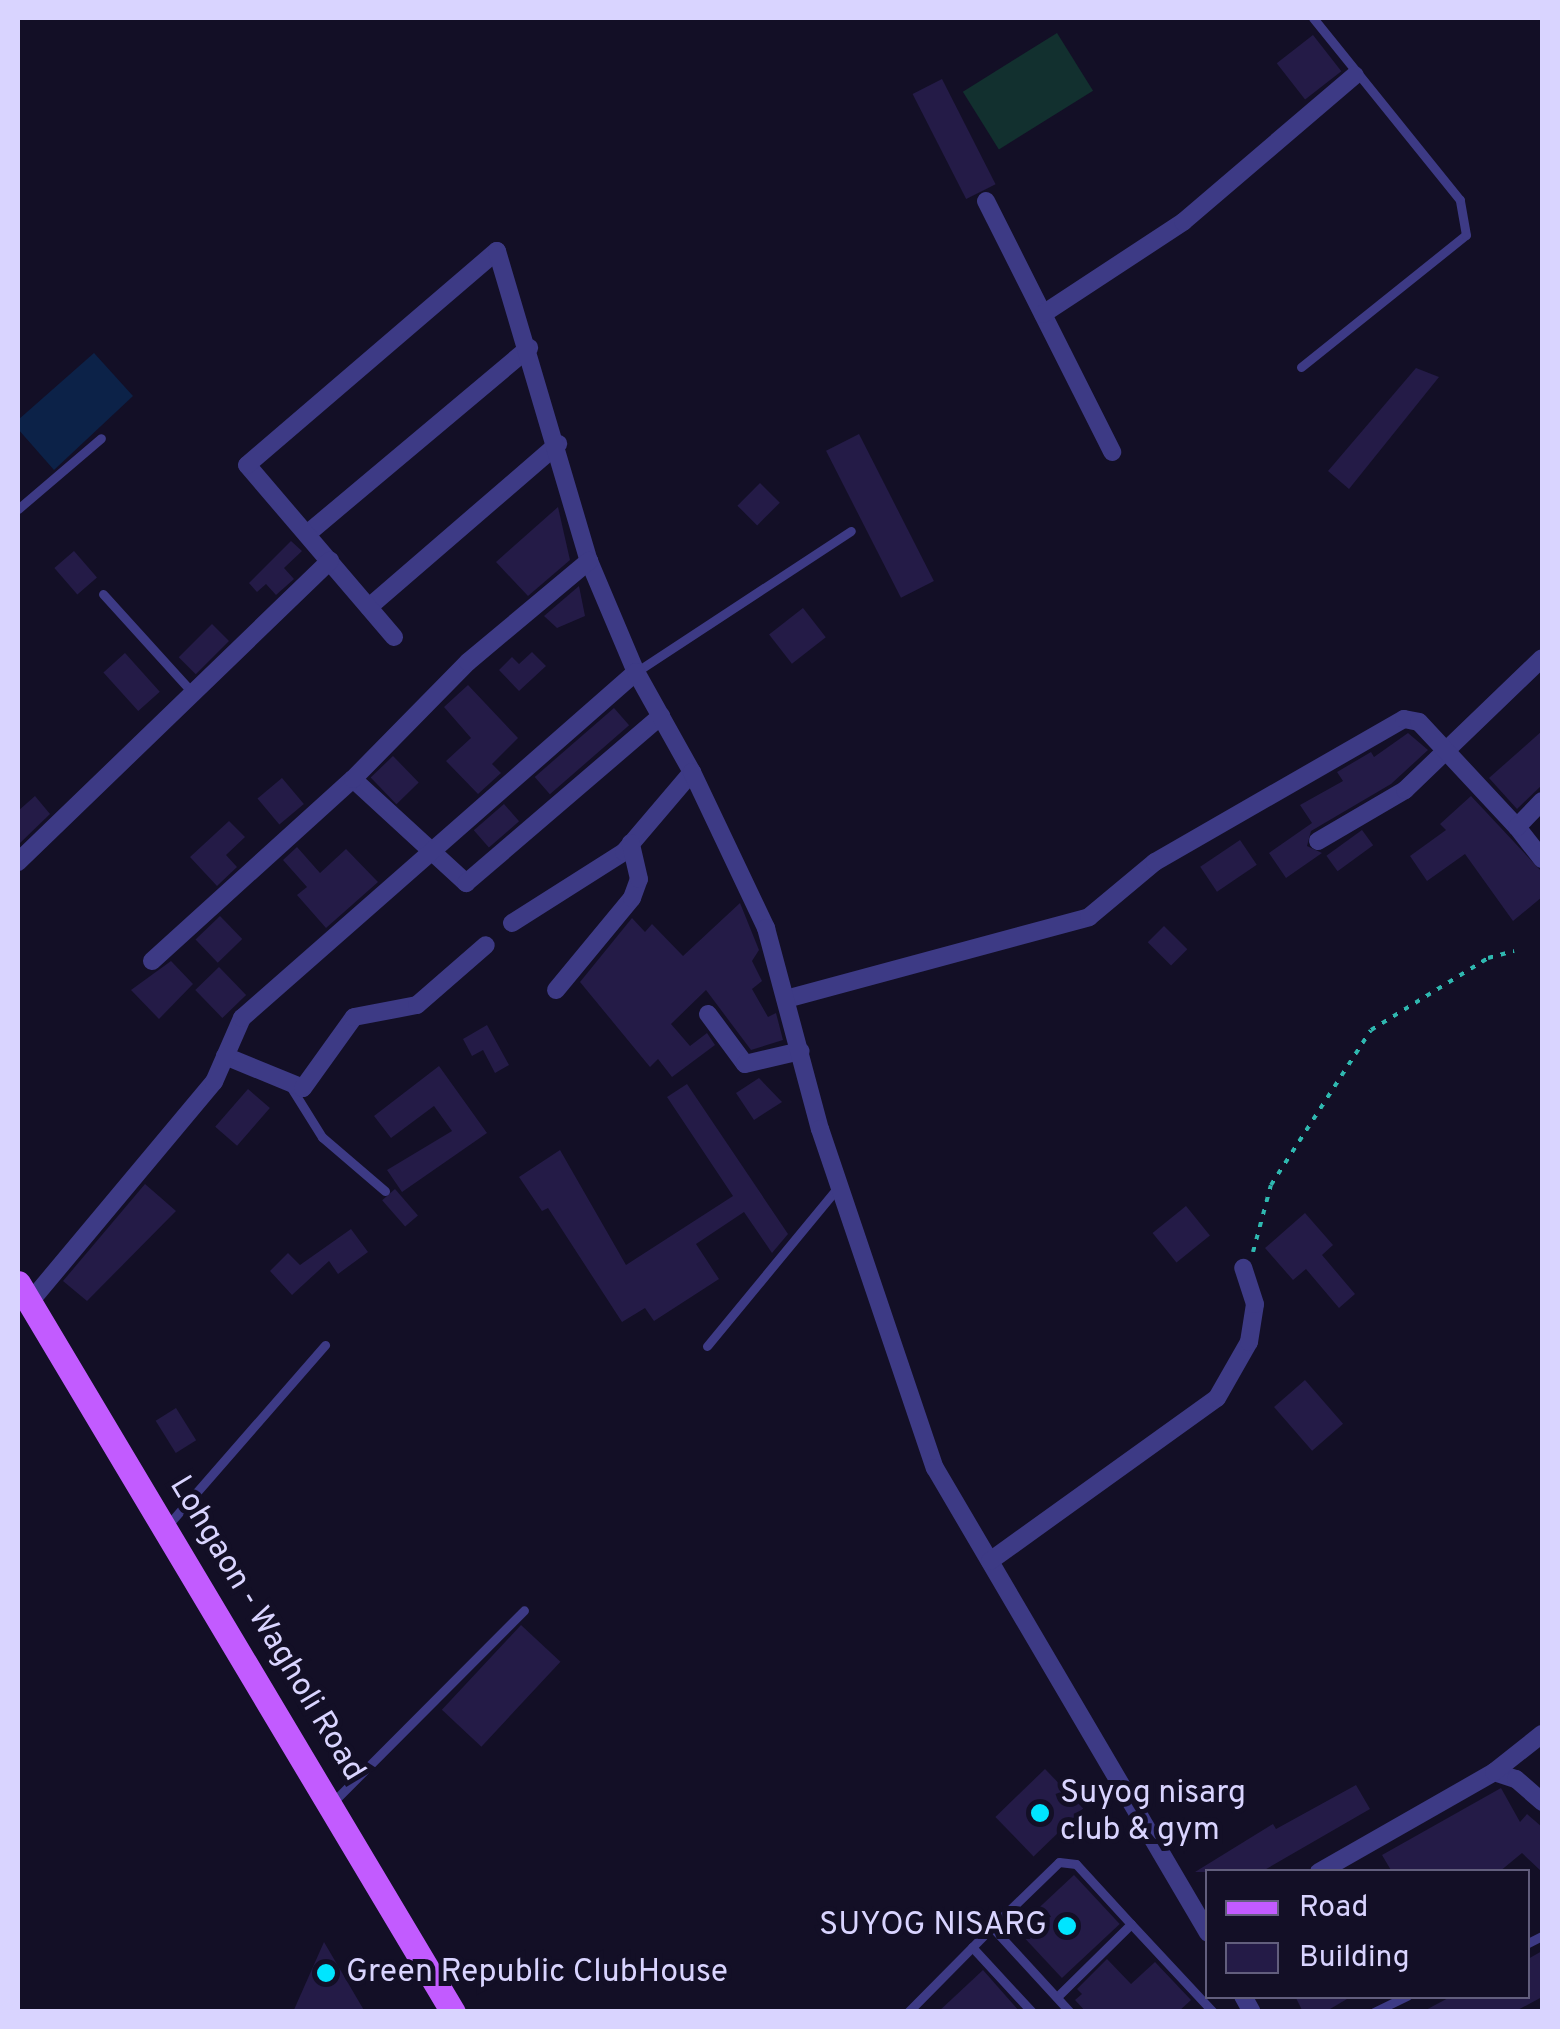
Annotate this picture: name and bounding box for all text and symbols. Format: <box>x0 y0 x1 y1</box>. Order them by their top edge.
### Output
street label: Lohgaon - Wagholi Road <box>160 1469 372 1789</box>
place label: Suyog nisarg club & gym <box>1060 1776 1246 1851</box>
marker: Suyog nisarg club & gym <box>1029 1802 1051 1824</box>
legend <box>1205 1869 1530 1999</box>
text: Road <box>1299 1890 1368 1927</box>
place label: SUYOG NISARG <box>819 1907 1047 1945</box>
marker: SUYOG NISARG <box>1056 1915 1078 1937</box>
text: Building <box>1299 1940 1410 1977</box>
place label: Green Republic ClubHouse <box>346 1954 728 1992</box>
marker: Green Republic ClubHouse <box>315 1962 337 1984</box>

